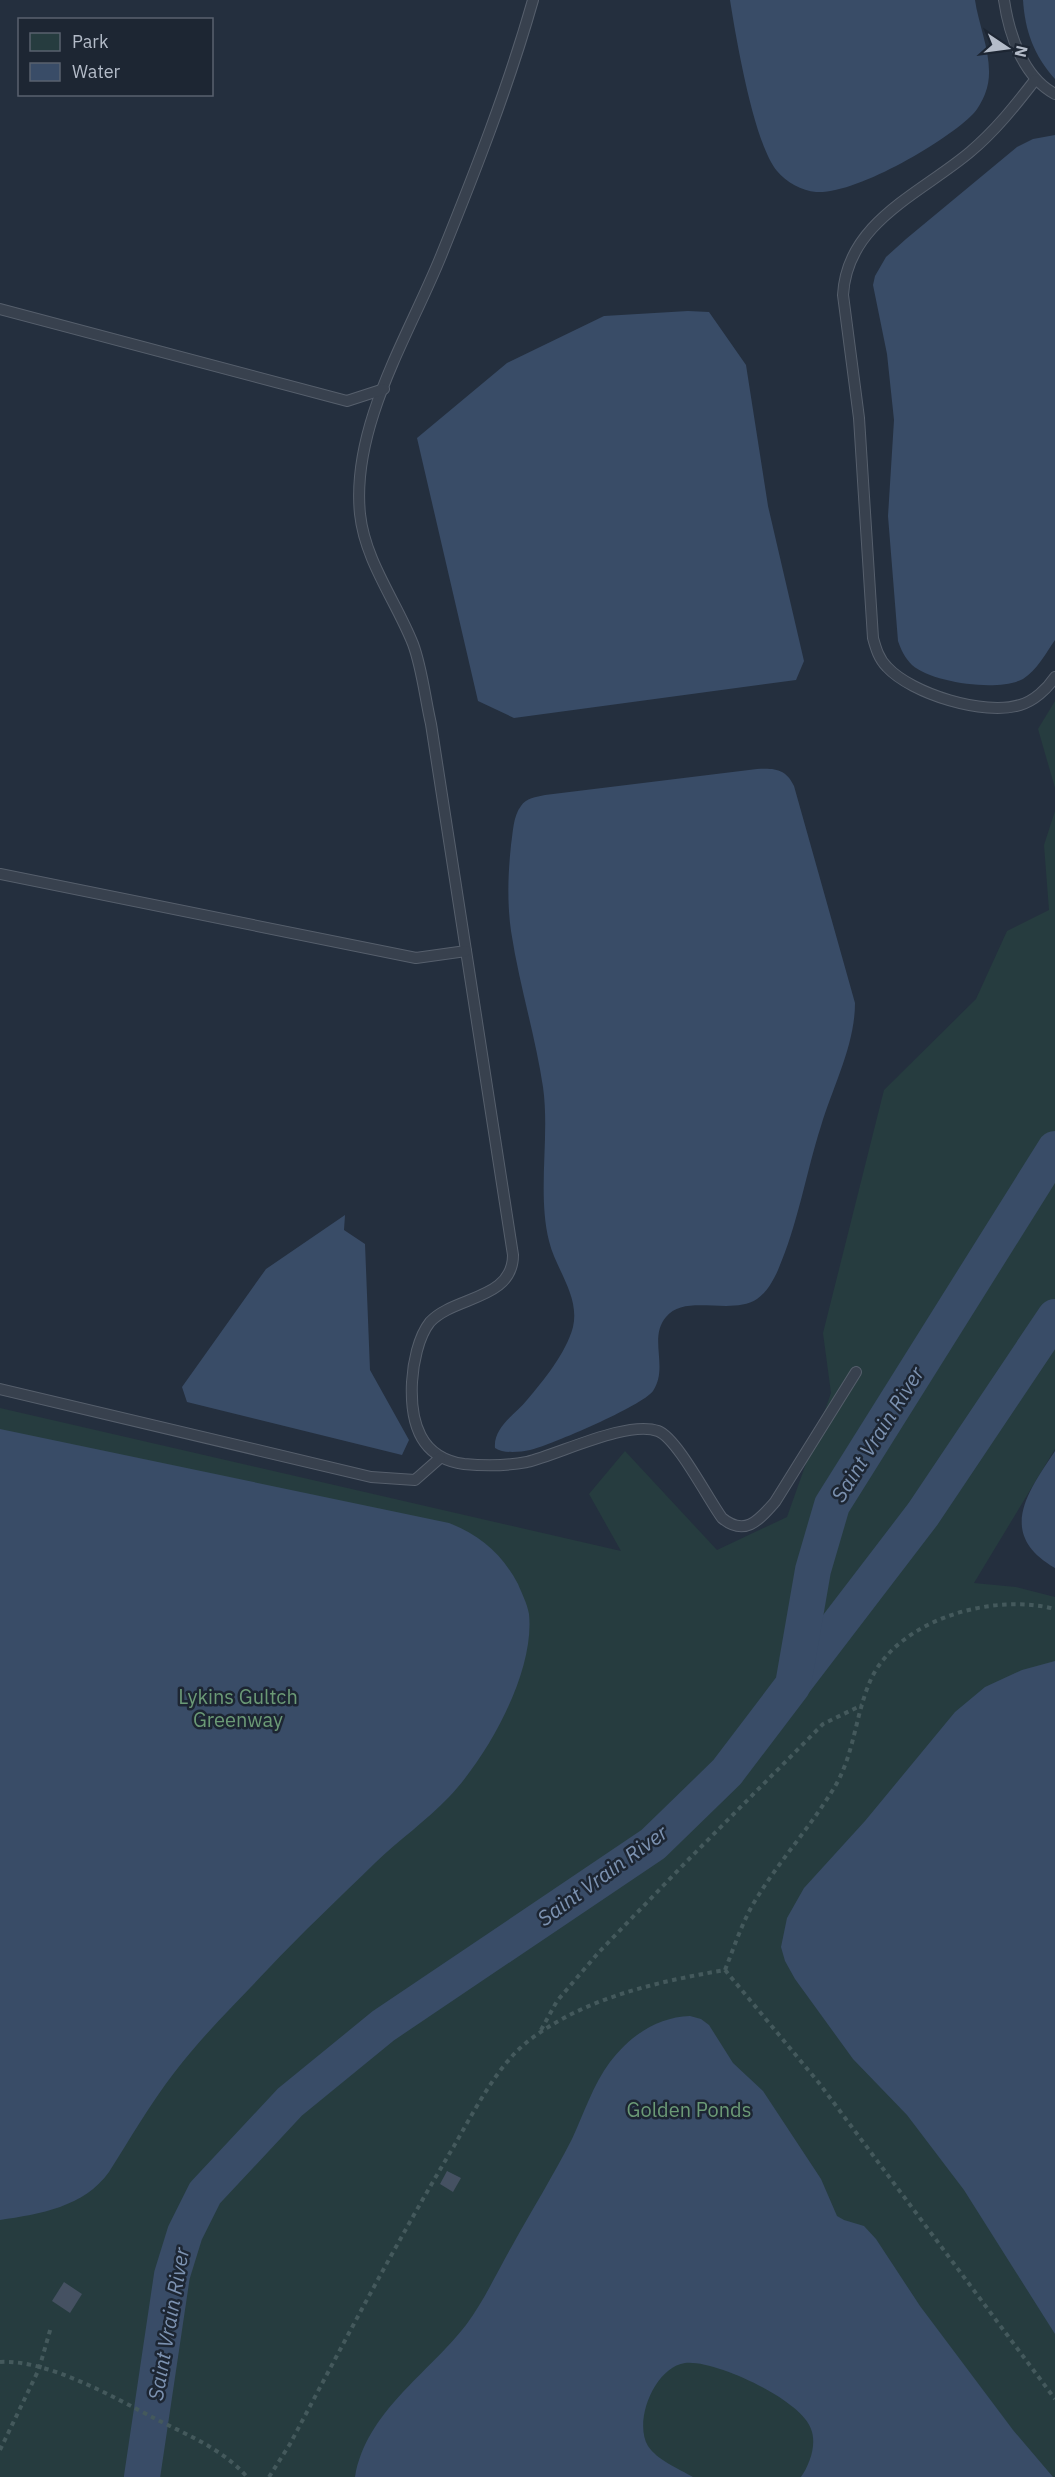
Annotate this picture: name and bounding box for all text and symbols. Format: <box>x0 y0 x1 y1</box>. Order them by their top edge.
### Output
legend <box>18 18 213 96</box>
north arrow <box>977 18 1037 78</box>
text: Park <box>72 30 109 53</box>
text: N <box>1011 43 1033 59</box>
text: Water <box>72 60 121 83</box>
water label: Saint Vrain River <box>824 1360 931 1507</box>
park label: Lykins Gultch Greenway <box>178 1683 298 1733</box>
water label: Saint Vrain River <box>531 1817 674 1932</box>
park label: Golden Ponds <box>627 2096 751 2123</box>
water label: Saint Vrain River <box>141 2244 195 2403</box>

